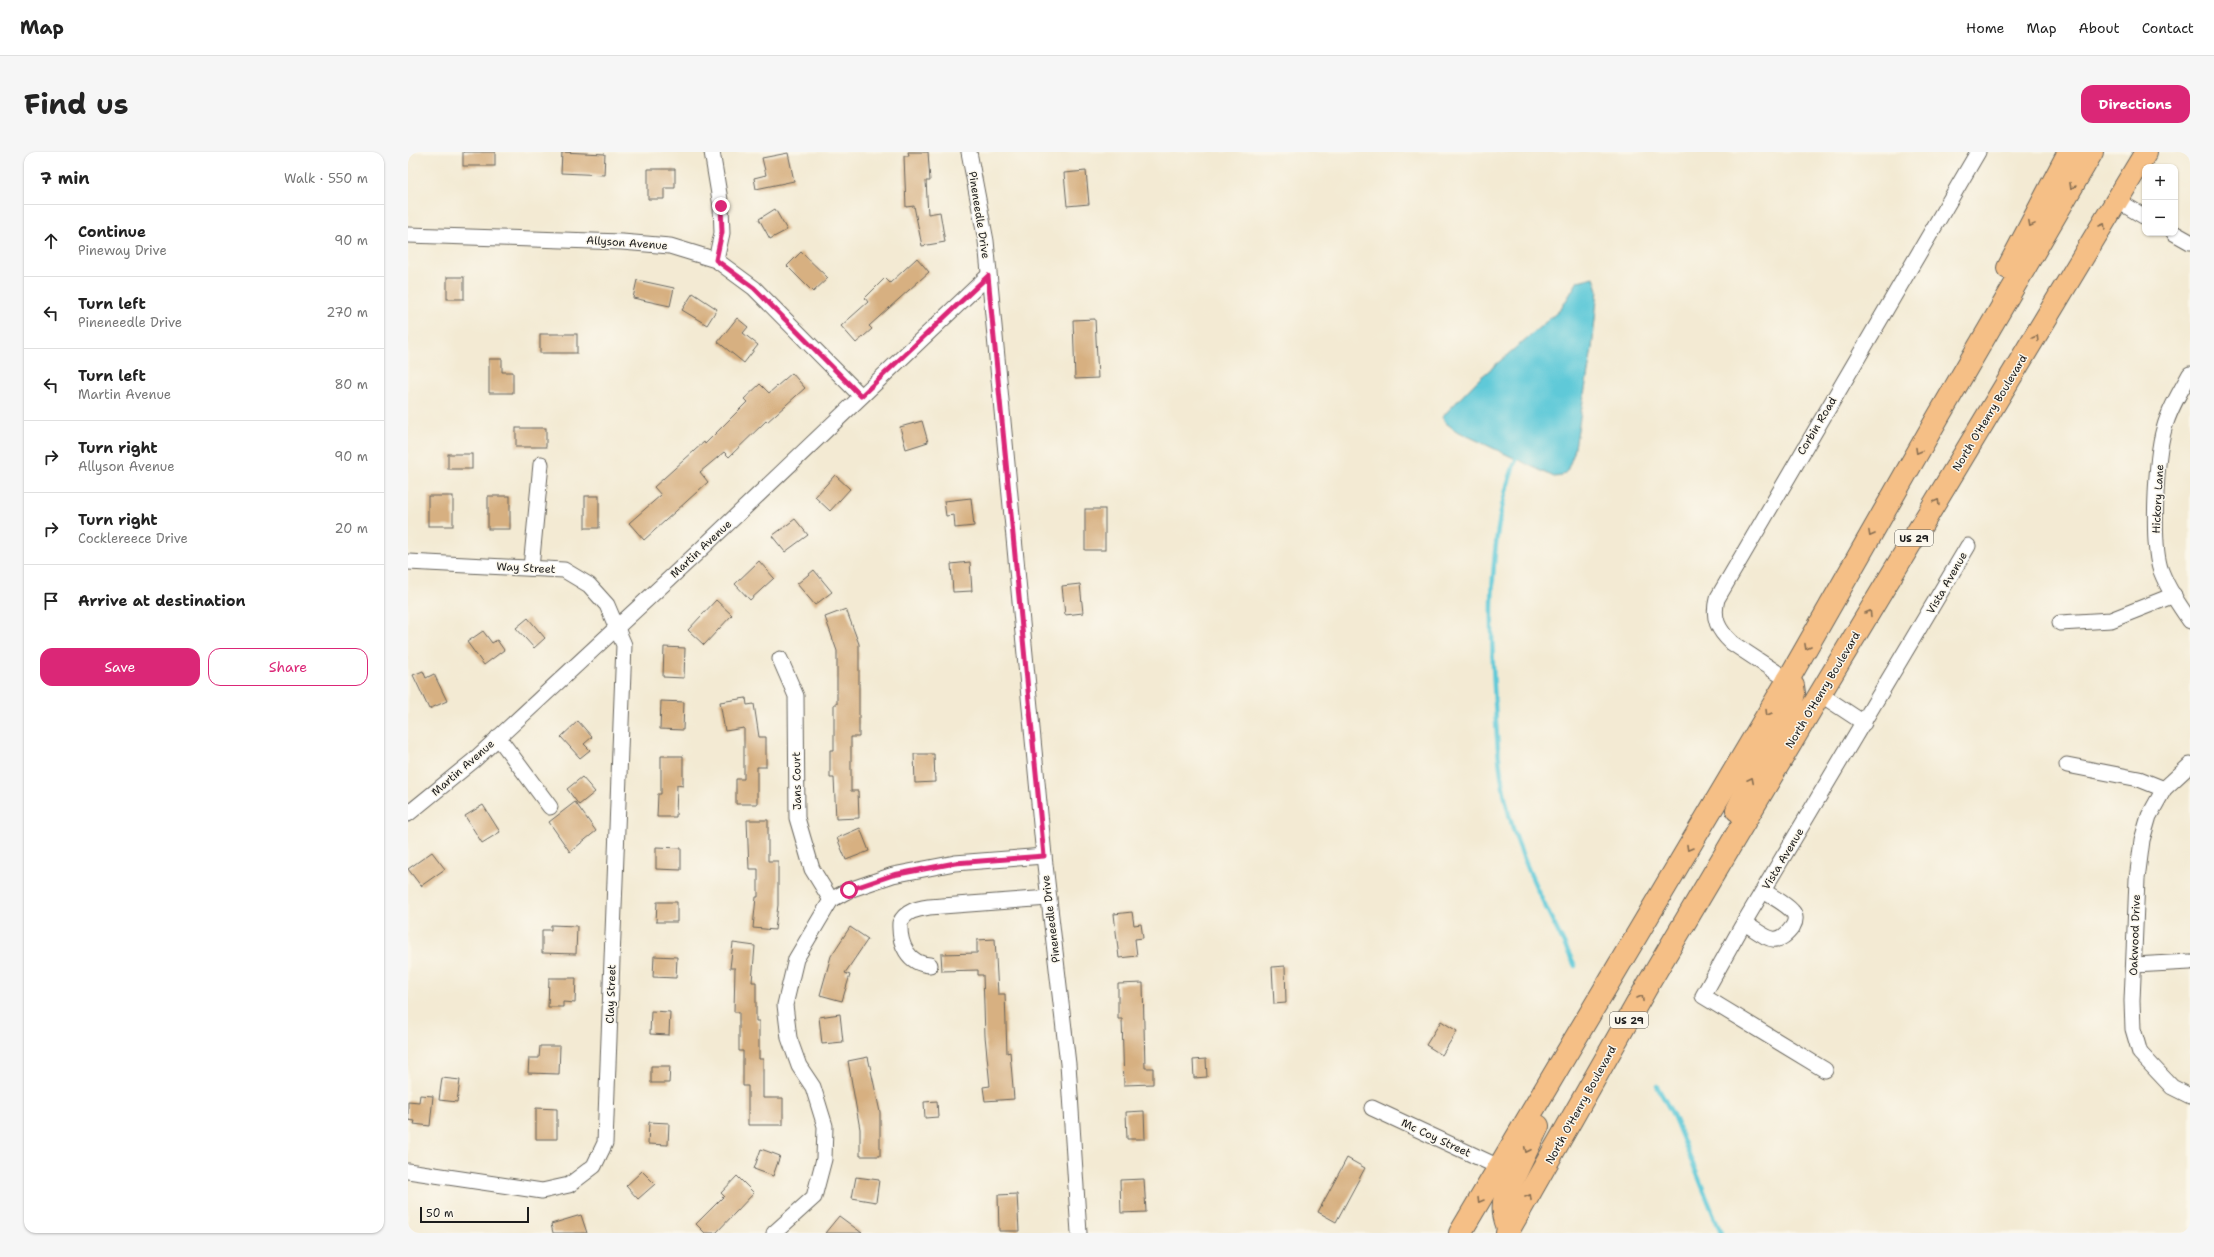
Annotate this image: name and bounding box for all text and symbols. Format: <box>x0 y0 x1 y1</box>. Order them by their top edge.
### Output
text: Map <box>20 15 64 40</box>
text: Home <box>1966 19 2005 37</box>
text: Map <box>2027 19 2057 37</box>
text: About <box>2079 19 2120 37</box>
text: Contact <box>2142 19 2194 37</box>
text: Find us <box>24 85 129 123</box>
button: Directions <box>2081 85 2190 123</box>
map controls <box>2142 164 2178 236</box>
button: + <box>2142 164 2178 200</box>
text: 7 min <box>40 167 90 189</box>
text: Walk · 550 m <box>284 170 368 187</box>
street label: Pineneedle Drive <box>965 170 993 260</box>
one-way arrow <box>2070 182 2077 189</box>
route end <box>712 197 730 215</box>
button: − <box>2142 200 2178 236</box>
one-way arrow <box>2029 219 2036 227</box>
text: Continue <box>78 222 146 242</box>
one-way arrow <box>2098 223 2106 230</box>
icon: ahead <box>40 230 62 252</box>
text: 90 m <box>334 232 368 249</box>
street label: Allyson Avenue <box>586 233 668 253</box>
text: Pineway Drive <box>78 242 167 259</box>
text: Turn left <box>78 294 146 314</box>
icon: left <box>40 302 62 324</box>
text: 270 m <box>326 304 368 321</box>
text: Pineneedle Drive <box>78 314 182 331</box>
one-way arrow <box>2031 335 2039 342</box>
street label: North O'Henry Boulevard <box>1949 352 2031 474</box>
text: Turn left <box>78 366 146 386</box>
icon: left <box>40 374 62 396</box>
text: 80 m <box>334 376 368 393</box>
text: Martin Avenue <box>78 386 171 403</box>
street label: Corbin Road <box>1794 394 1840 458</box>
text: Turn right <box>78 438 158 458</box>
icon: right <box>40 446 62 468</box>
one-way arrow <box>1916 447 1923 454</box>
text: 90 m <box>334 448 368 465</box>
text: Allyson Avenue <box>78 458 175 475</box>
street label: Hickory Lane <box>2149 464 2167 534</box>
one-way arrow <box>1932 499 1939 506</box>
text: Turn right <box>78 510 158 530</box>
street label: Martin Avenue <box>667 517 735 581</box>
icon: right <box>40 518 62 540</box>
text: 20 m <box>335 520 368 537</box>
one-way arrow <box>1868 529 1875 537</box>
text: Cocklereece Drive <box>78 530 188 547</box>
road number: US 29 <box>1895 530 1933 546</box>
street label: Vista Avenue <box>1923 549 1971 617</box>
street label: Way Street <box>496 559 556 577</box>
icon: arrive <box>40 590 62 612</box>
text: Arrive at destination <box>78 591 246 611</box>
one-way arrow <box>1864 610 1872 617</box>
street label: North O'Henry Boulevard <box>1782 629 1864 751</box>
one-way arrow <box>1805 643 1812 650</box>
button: Save <box>40 648 200 686</box>
button: Share <box>208 648 368 686</box>
one-way arrow <box>1766 709 1773 716</box>
street label: Martin Avenue <box>428 736 498 800</box>
street label: Jans Court <box>789 752 805 810</box>
one-way arrow <box>1746 777 1754 784</box>
street label: Vista Avenue <box>1759 825 1807 893</box>
one-way arrow <box>1686 844 1693 851</box>
street label: Pineneedle Drive <box>1038 874 1064 964</box>
route start <box>840 881 858 899</box>
street label: Oakwood Drive <box>2126 894 2144 976</box>
street label: Clay Street <box>602 964 620 1024</box>
one-way arrow <box>1636 995 1643 1002</box>
road number: US 29 <box>1610 1012 1648 1028</box>
street label: North O'Henry Boulevard <box>1542 1043 1620 1167</box>
street label: Mc Coy Street <box>1399 1115 1473 1161</box>
one-way arrow <box>1524 1146 1532 1153</box>
one-way arrow <box>1524 1194 1531 1201</box>
one-way arrow <box>1477 1196 1484 1203</box>
scale bar <box>420 1205 529 1224</box>
text: 50 m <box>426 1206 454 1221</box>

